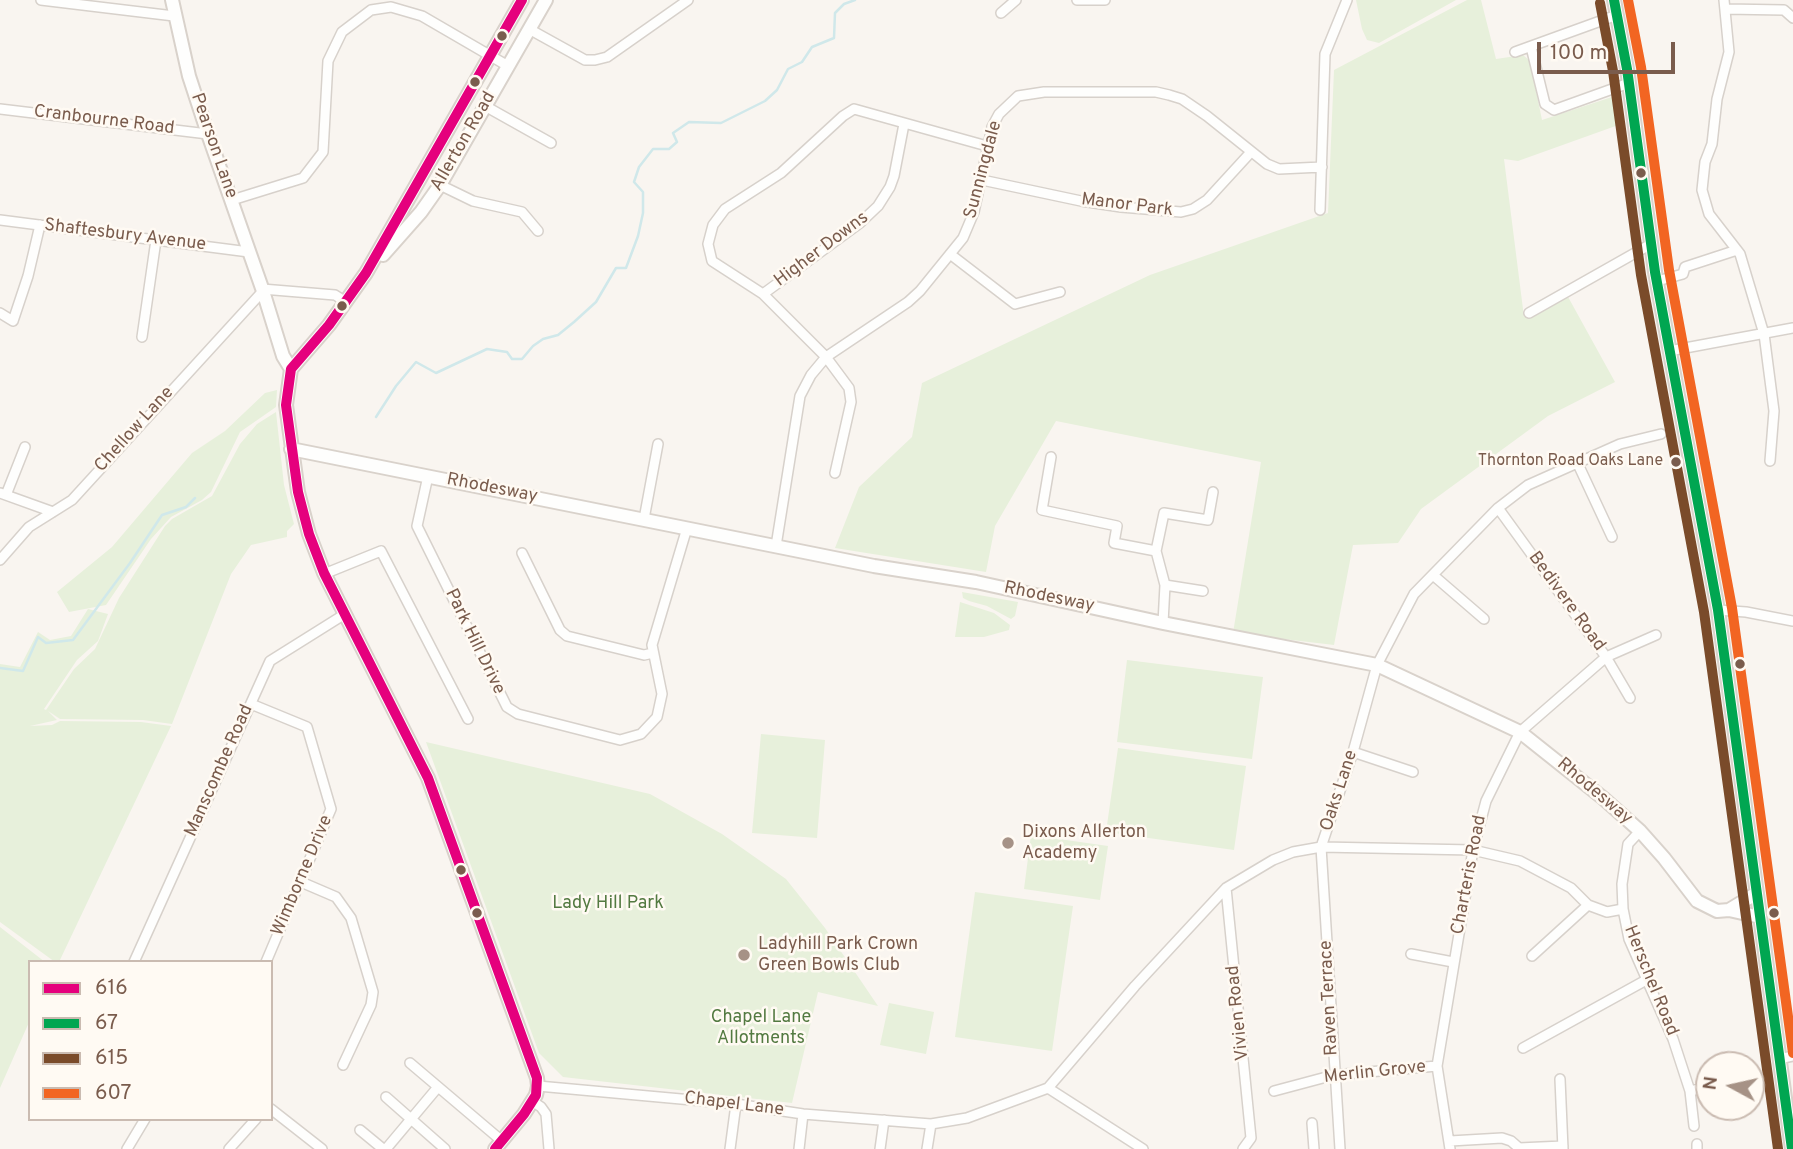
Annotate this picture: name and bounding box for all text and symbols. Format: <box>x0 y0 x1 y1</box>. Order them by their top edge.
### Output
scale bar <box>1541 28 1679 72</box>
unlabelled marker <box>495 29 509 43</box>
text: 100 m <box>1550 40 1607 67</box>
unlabelled marker <box>468 75 482 89</box>
street label: Allerton Road <box>427 88 501 196</box>
street label: Pearson Lane <box>185 91 241 201</box>
street label: Cranbourne Road <box>32 102 176 140</box>
street label: Sunningdale <box>961 119 1007 221</box>
unlabelled marker <box>1634 166 1648 180</box>
street label: Manor Park <box>1080 190 1174 222</box>
street label: Higher Downs <box>771 208 873 292</box>
street label: Shaftesbury Avenue <box>43 215 207 257</box>
unlabelled marker <box>335 299 349 313</box>
street label: Chellow Lane <box>91 383 179 477</box>
place label: Thornton Road Oaks Lane <box>1478 452 1663 472</box>
marker: Thornton Road Oaks Lane <box>1669 455 1683 469</box>
street label: Rhodesway <box>445 470 539 508</box>
street label: Bedivere Road <box>1523 548 1609 656</box>
street label: Rhodesway <box>1002 578 1096 618</box>
street label: Park Hill Drive <box>439 586 509 698</box>
unlabelled marker <box>1733 657 1747 671</box>
street label: Manscombe Road <box>181 702 259 840</box>
street label: Oaks Lane <box>1317 748 1363 834</box>
street label: Rhodesway <box>1552 754 1636 830</box>
street label: Wimborne Drive <box>268 812 338 940</box>
street label: Charteris Road <box>1448 813 1492 937</box>
place label: Dixons Allerton Academy <box>1022 822 1146 864</box>
marker: Dixons Allerton Academy <box>1000 835 1016 851</box>
unlabelled marker <box>454 863 468 877</box>
park label: Lady Hill Park <box>552 893 664 915</box>
unlabelled marker <box>470 906 484 920</box>
unlabelled marker <box>1767 906 1781 920</box>
street label: Herschel Road <box>1618 923 1682 1039</box>
place label: Ladyhill Park Crown Green Bowls Club <box>758 934 918 976</box>
street label: Raven Terrace <box>1316 940 1344 1056</box>
marker: Ladyhill Park Crown Green Bowls Club <box>736 947 752 963</box>
legend <box>28 960 273 1121</box>
street label: Vivien Road <box>1223 964 1255 1062</box>
text: 616 <box>95 975 128 1002</box>
park label: Chapel Lane Allotments <box>711 1007 811 1050</box>
text: 67 <box>95 1010 118 1037</box>
text: 615 <box>95 1045 128 1072</box>
north arrow <box>1695 1051 1765 1121</box>
street label: Merlin Grove <box>1323 1057 1427 1089</box>
text: N <box>1698 1075 1724 1092</box>
text: 607 <box>95 1080 131 1107</box>
street label: Chapel Lane <box>683 1088 785 1122</box>

